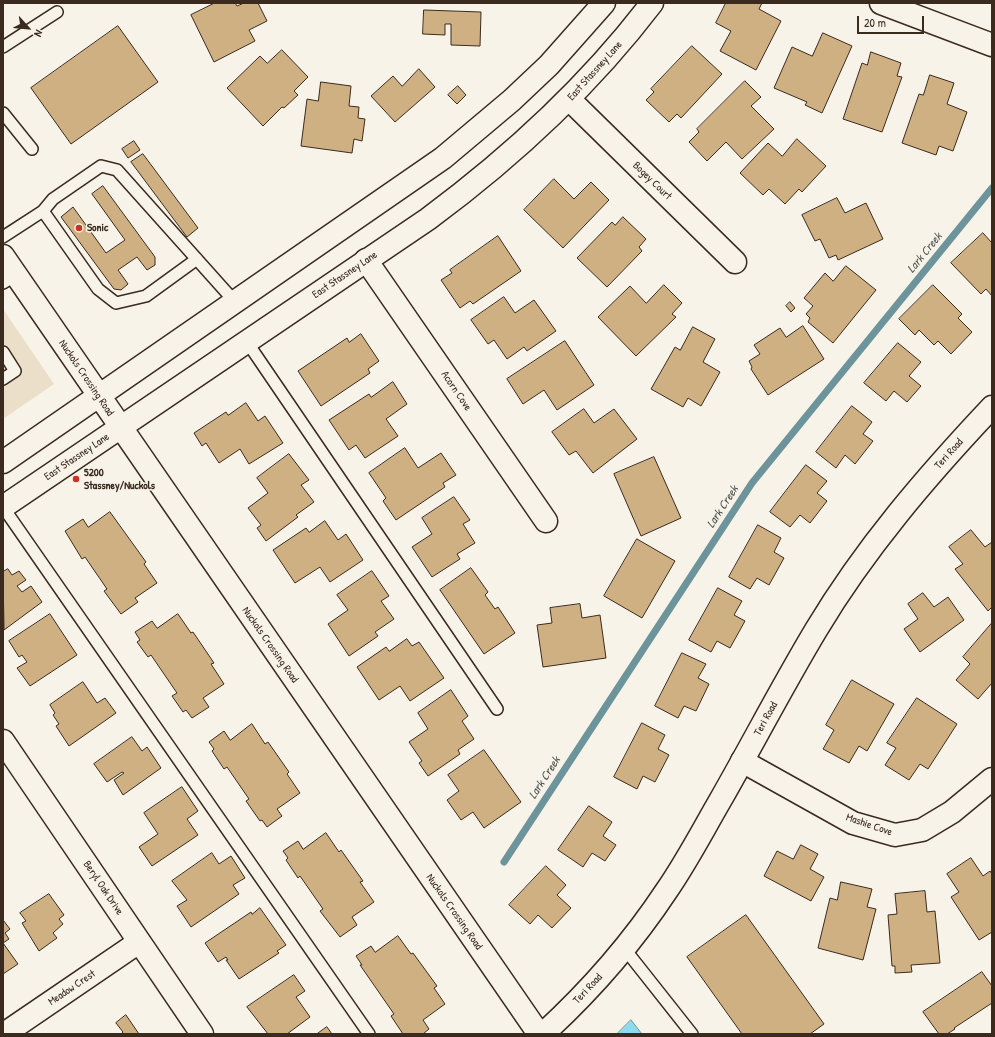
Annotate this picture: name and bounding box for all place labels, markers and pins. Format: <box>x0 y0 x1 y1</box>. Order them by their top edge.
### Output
place label: Sonic <box>87 221 108 235</box>
marker: Sonic <box>74 223 84 233</box>
place label: 5200 Stassney/Nuckols <box>84 466 155 492</box>
marker: 5200 Stassney/Nuckols <box>71 474 81 484</box>

